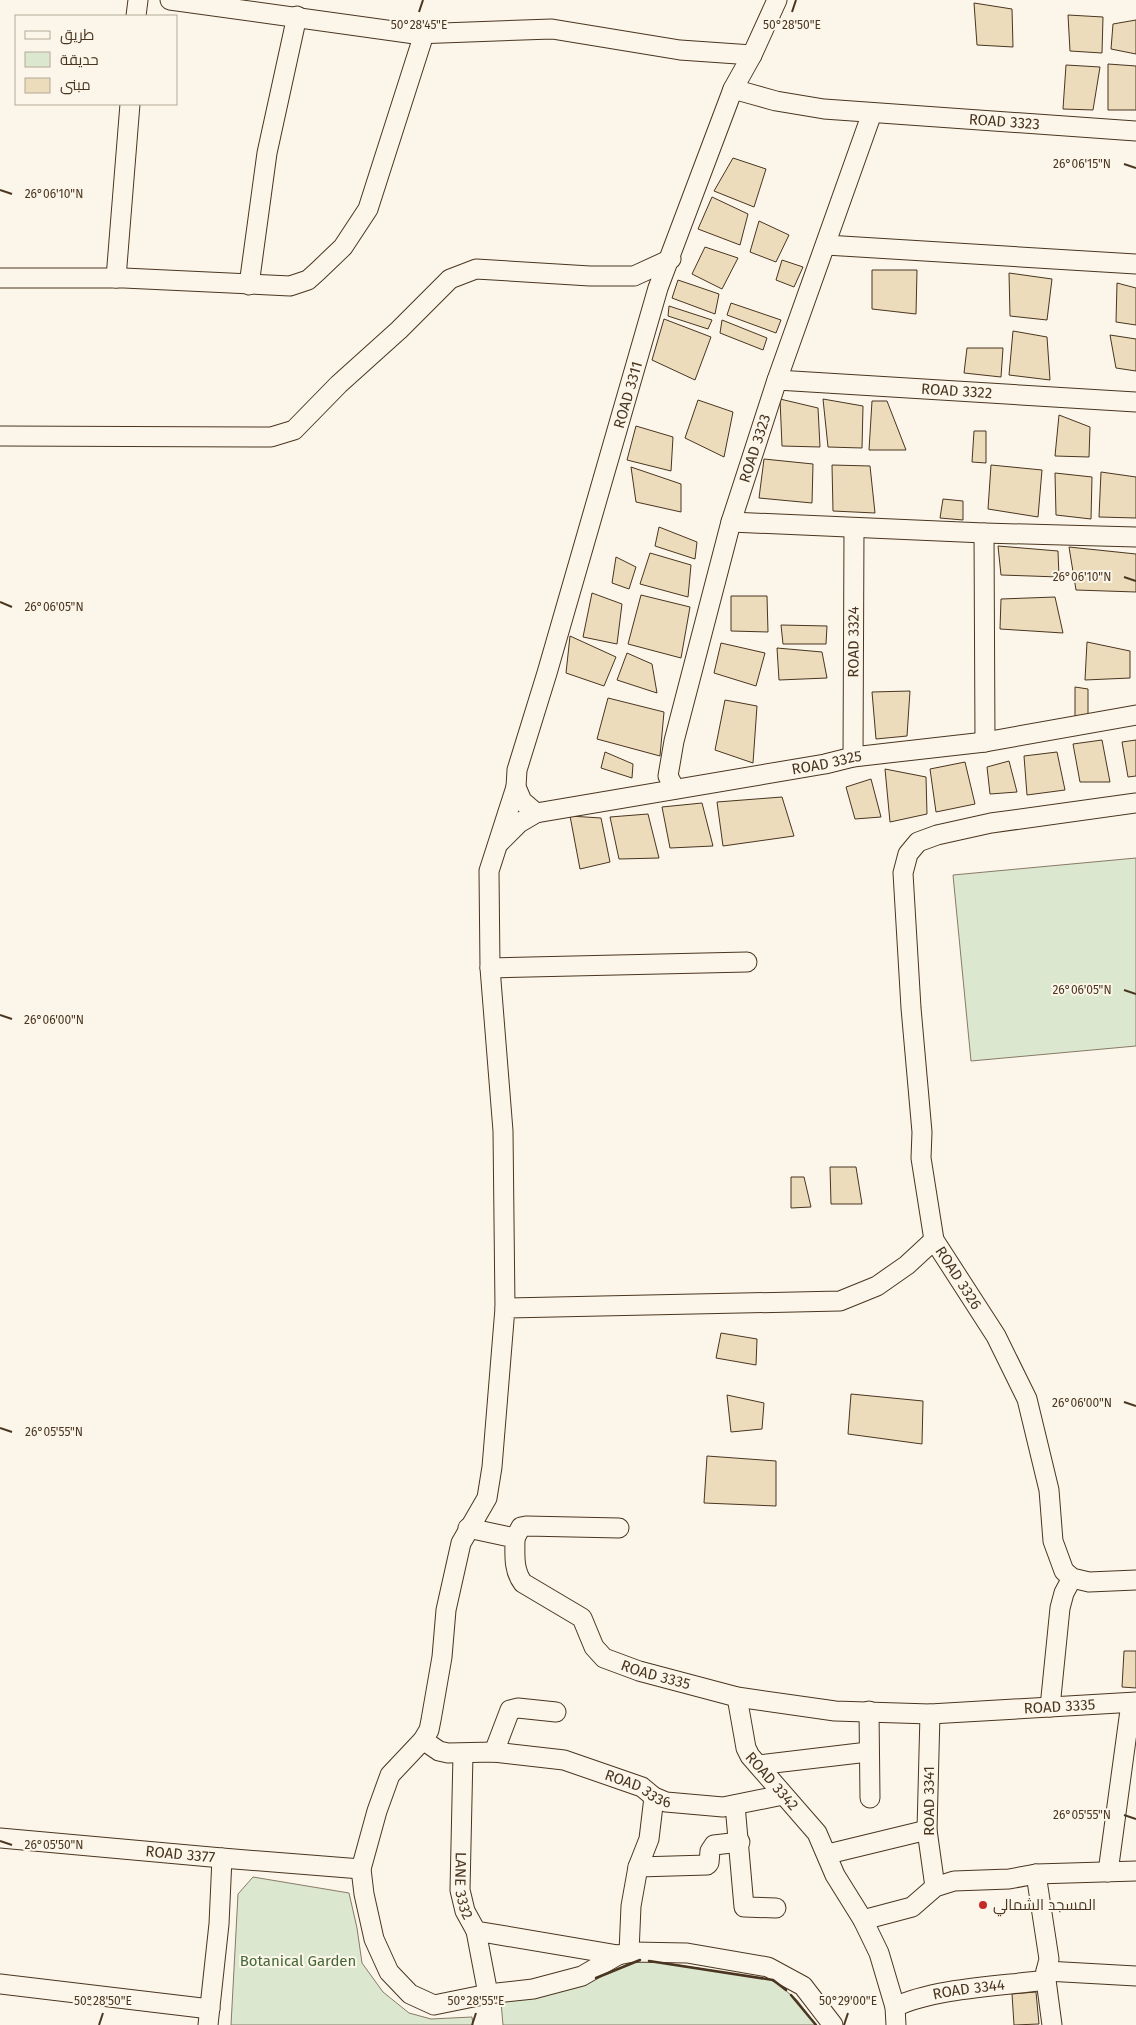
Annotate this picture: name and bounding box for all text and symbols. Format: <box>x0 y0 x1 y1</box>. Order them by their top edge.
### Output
legend <box>15 15 178 105</box>
text: 50°28'45"E <box>391 18 447 32</box>
text: 50°28'50"E <box>763 18 821 32</box>
text: طريق <box>60 26 94 45</box>
text: حديقة <box>60 51 99 69</box>
text: مبنى <box>60 76 91 95</box>
street label: ROAD 3323 <box>968 110 1040 133</box>
text: 26°06'15"N <box>1053 157 1111 171</box>
text: 26°06'10"N <box>25 187 83 201</box>
street label: ROAD 3311 <box>610 359 646 431</box>
street label: ROAD 3322 <box>921 380 993 402</box>
street label: ROAD 3323 <box>735 412 774 485</box>
text: 26°06'10"N <box>1053 570 1111 584</box>
text: 26°06'05"N <box>24 600 84 614</box>
street label: ROAD 3324 <box>844 606 863 678</box>
street label: ROAD 3325 <box>790 747 863 779</box>
text: 26°06'05"N <box>1052 983 1112 997</box>
text: 26°06'00"N <box>24 1013 84 1027</box>
street label: ROAD 3326 <box>931 1243 985 1313</box>
text: 26°06'00"N <box>1052 1396 1112 1410</box>
text: 26°05'55"N <box>25 1425 83 1439</box>
street label: ROAD 3335 <box>618 1656 692 1693</box>
street label: ROAD 3335 <box>1023 1695 1096 1718</box>
street label: ROAD 3342 <box>742 1748 802 1814</box>
street label: ROAD 3336 <box>603 1766 671 1811</box>
street label: ROAD 3341 <box>920 1766 938 1836</box>
text: 26°05'55"N <box>1053 1808 1111 1822</box>
text: 26°05'50"N <box>24 1838 84 1852</box>
street label: ROAD 3377 <box>145 1842 216 1866</box>
street label: LANE 3332 <box>451 1852 477 1923</box>
place label: المسجد الشمالي <box>993 1896 1096 1917</box>
marker: المسجد الشمالي <box>977 1899 989 1911</box>
park label: Botanical Garden <box>240 1952 356 1970</box>
street label: ROAD 3344 <box>931 1976 1006 2004</box>
text: 50°28'50"E <box>74 1994 132 2008</box>
text: 50°28'55"E <box>448 1994 504 2008</box>
text: 50°29'00"E <box>819 1994 877 2008</box>

